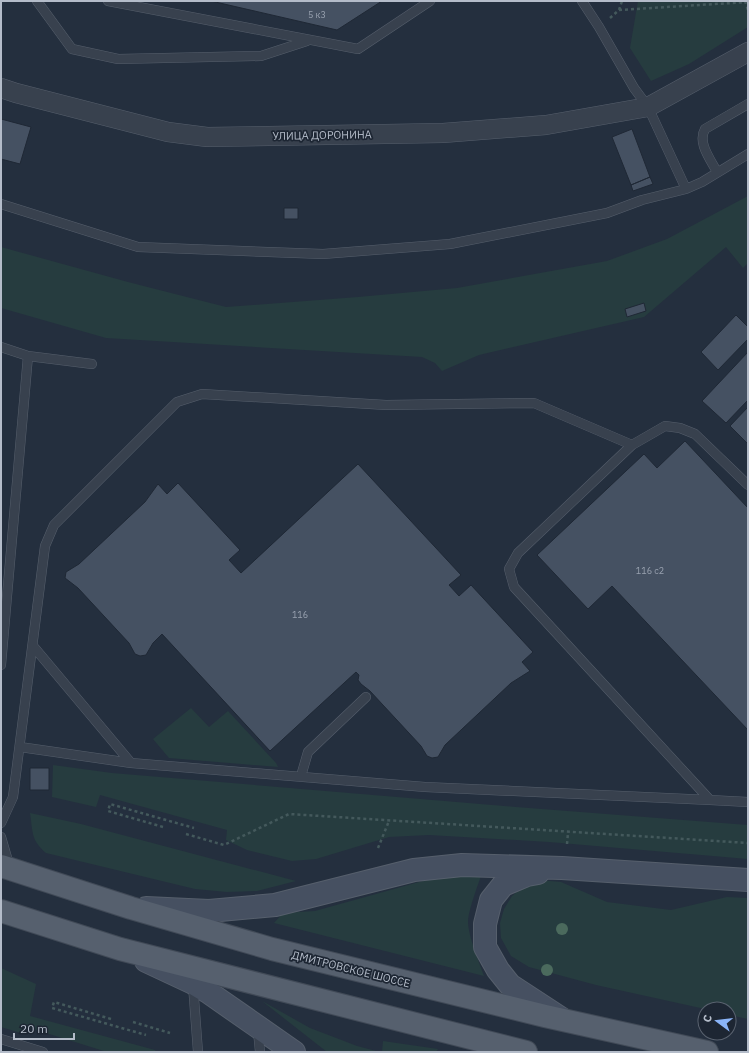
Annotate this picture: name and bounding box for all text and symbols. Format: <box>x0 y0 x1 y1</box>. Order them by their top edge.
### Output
house number: 5 к3 <box>308 9 326 20</box>
street label: УЛИЦА ДОРОНИНА <box>272 127 372 143</box>
house number: 116 с2 <box>636 565 664 576</box>
house number: 116 <box>292 609 308 620</box>
street label: ДМИТРОВСКОЕ ШОССЕ <box>290 948 412 990</box>
north arrow <box>697 1001 737 1041</box>
text: С <box>700 1013 715 1024</box>
scale bar <box>14 1015 74 1041</box>
text: 20 m <box>20 1021 48 1036</box>

